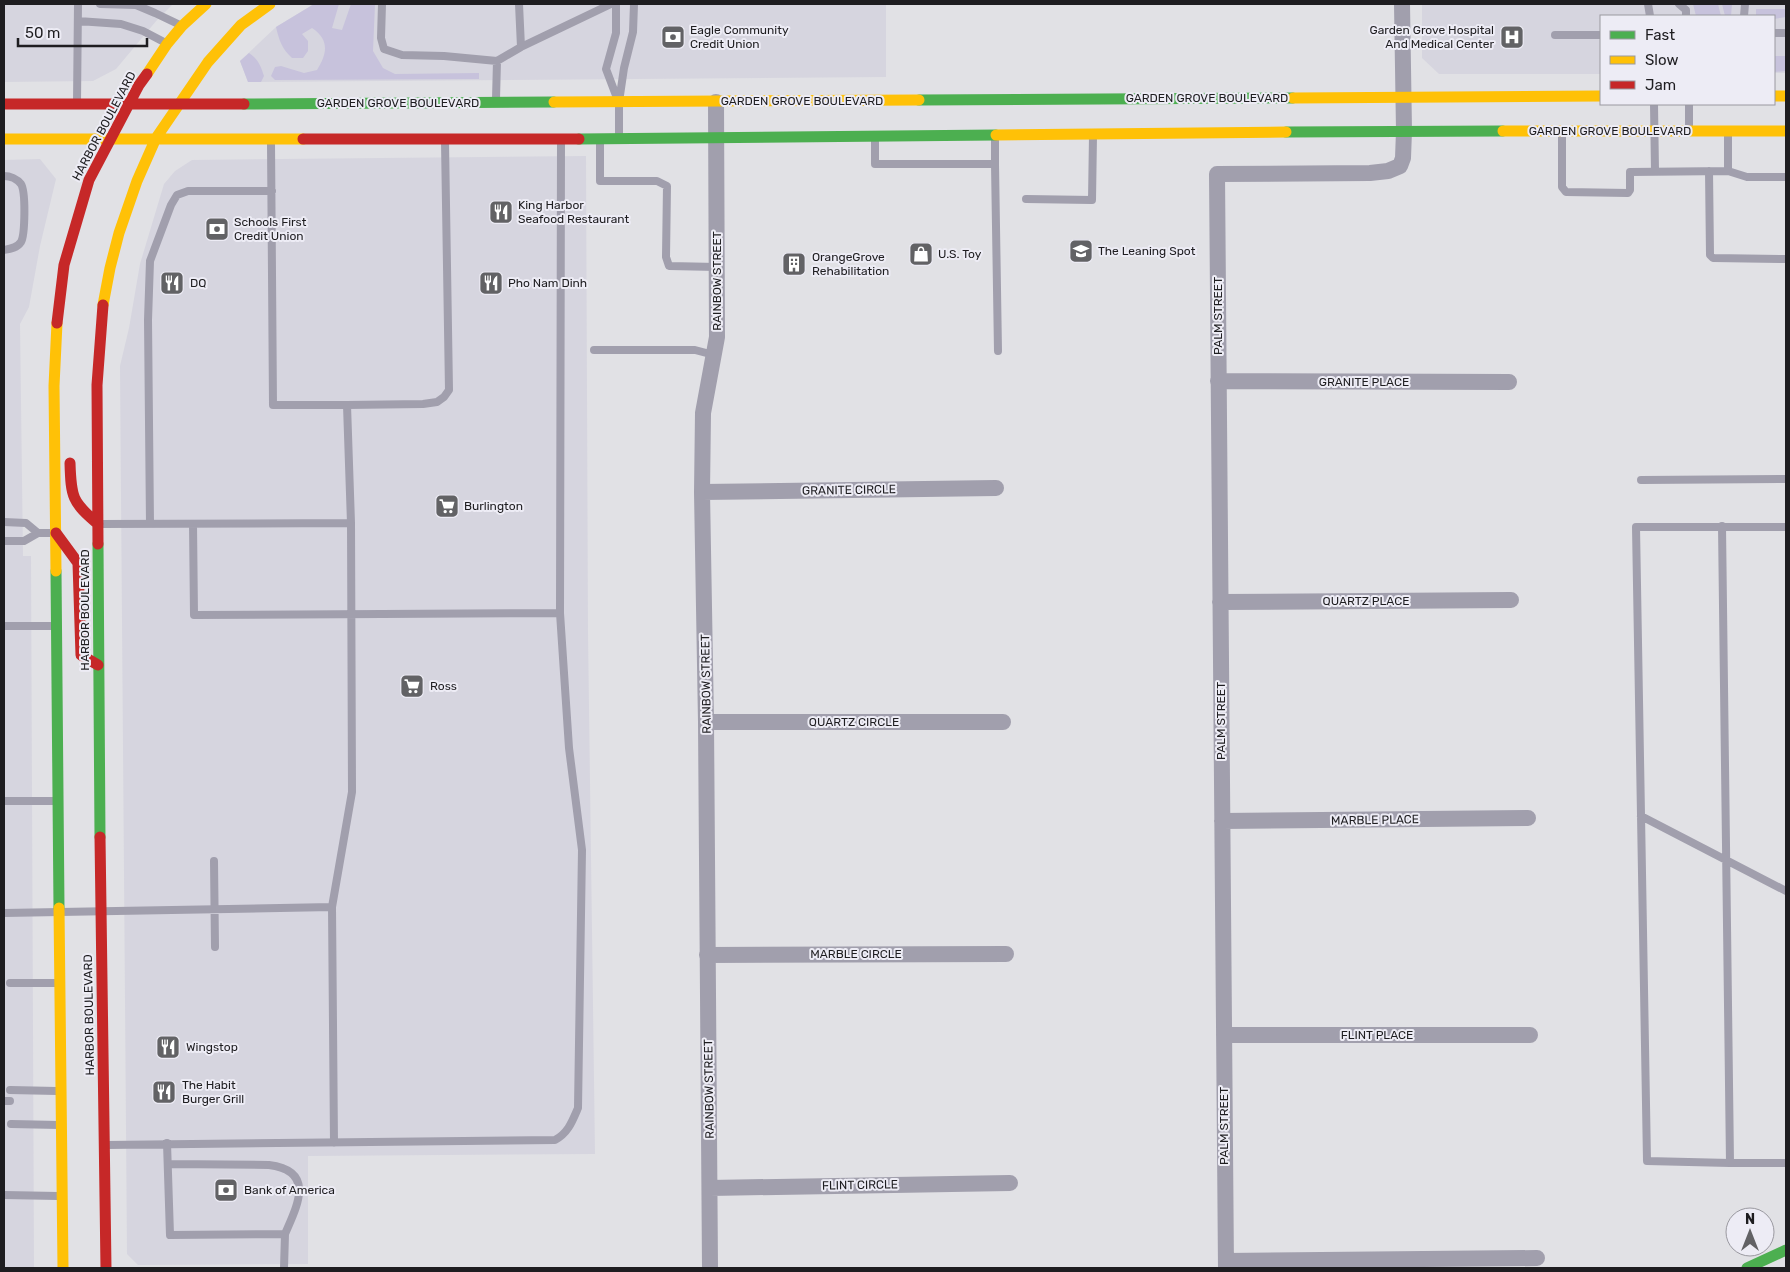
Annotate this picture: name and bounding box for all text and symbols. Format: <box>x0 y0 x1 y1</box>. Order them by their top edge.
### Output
scale bar <box>18 15 146 47</box>
legend <box>1600 15 1775 105</box>
place label: Eagle Community Credit Union <box>690 23 789 51</box>
place label: Garden Grove Hospital And Medical Center <box>1369 23 1494 51</box>
text: 50 m <box>25 24 60 42</box>
bank icon: Eagle Community Credit Union <box>660 24 686 50</box>
hospital icon: Garden Grove Hospital And Medical Center <box>1499 24 1525 50</box>
text: Fast <box>1645 26 1675 44</box>
text: Slow <box>1645 51 1678 69</box>
street label: HARBOR BOULEVARD <box>69 69 139 183</box>
text: Jam <box>1645 76 1676 94</box>
street label: GARDEN GROVE BOULEVARD <box>1126 91 1288 105</box>
street label: GARDEN GROVE BOULEVARD <box>721 94 883 108</box>
street label: GARDEN GROVE BOULEVARD <box>317 96 479 110</box>
street label: GARDEN GROVE BOULEVARD <box>1529 124 1691 138</box>
place label: King Harbor Seafood Restaurant <box>518 198 630 226</box>
restaurant icon: King Harbor Seafood Restaurant <box>488 199 514 225</box>
place label: Schools First Credit Union <box>234 215 307 243</box>
bank icon: Schools First Credit Union <box>204 216 230 242</box>
street label: RAINBOW STREET <box>710 231 724 331</box>
school or university icon: The Leaning Spot <box>1068 238 1094 264</box>
shop icon: U.S. Toy <box>908 241 934 267</box>
place label: The Leaning Spot <box>1098 244 1196 258</box>
place label: U.S. Toy <box>938 247 982 261</box>
place label: OrangeGrove Rehabilitation <box>812 250 889 278</box>
building icon: OrangeGrove Rehabilitation <box>781 251 807 277</box>
restaurant icon: DQ <box>159 270 185 296</box>
restaurant icon: Pho Nam Dinh <box>478 270 504 296</box>
place label: DQ <box>190 276 206 290</box>
place label: Pho Nam Dinh <box>508 276 587 290</box>
street label: PALM STREET <box>1211 277 1225 355</box>
street label: GRANITE PLACE <box>1319 375 1409 389</box>
street label: GRANITE CIRCLE <box>802 482 896 498</box>
supermarket icon: Burlington <box>434 493 460 519</box>
place label: Burlington <box>464 499 523 513</box>
street label: HARBOR BOULEVARD <box>78 549 92 671</box>
street label: QUARTZ PLACE <box>1323 594 1409 608</box>
street label: RAINBOW STREET <box>698 634 714 734</box>
supermarket icon: Ross <box>399 673 425 699</box>
place label: Ross <box>430 679 457 693</box>
street label: PALM STREET <box>1214 682 1228 760</box>
street label: QUARTZ CIRCLE <box>809 715 899 729</box>
street label: MARBLE PLACE <box>1331 812 1419 828</box>
street label: MARBLE CIRCLE <box>810 947 902 961</box>
street label: HARBOR BOULEVARD <box>81 954 97 1076</box>
street label: FLINT PLACE <box>1341 1028 1413 1042</box>
restaurant icon: Wingstop <box>155 1034 181 1060</box>
street label: RAINBOW STREET <box>701 1039 717 1139</box>
place label: Wingstop <box>186 1040 238 1054</box>
place label: The Habit Burger Grill <box>182 1078 244 1106</box>
restaurant icon: The Habit Burger Grill <box>151 1079 177 1105</box>
street label: PALM STREET <box>1217 1087 1231 1165</box>
bank icon: Bank of America <box>213 1177 239 1203</box>
street label: FLINT CIRCLE <box>822 1177 898 1193</box>
place label: Bank of America <box>244 1183 335 1197</box>
north arrow <box>1725 1207 1775 1257</box>
text: N <box>1745 1211 1755 1228</box>

